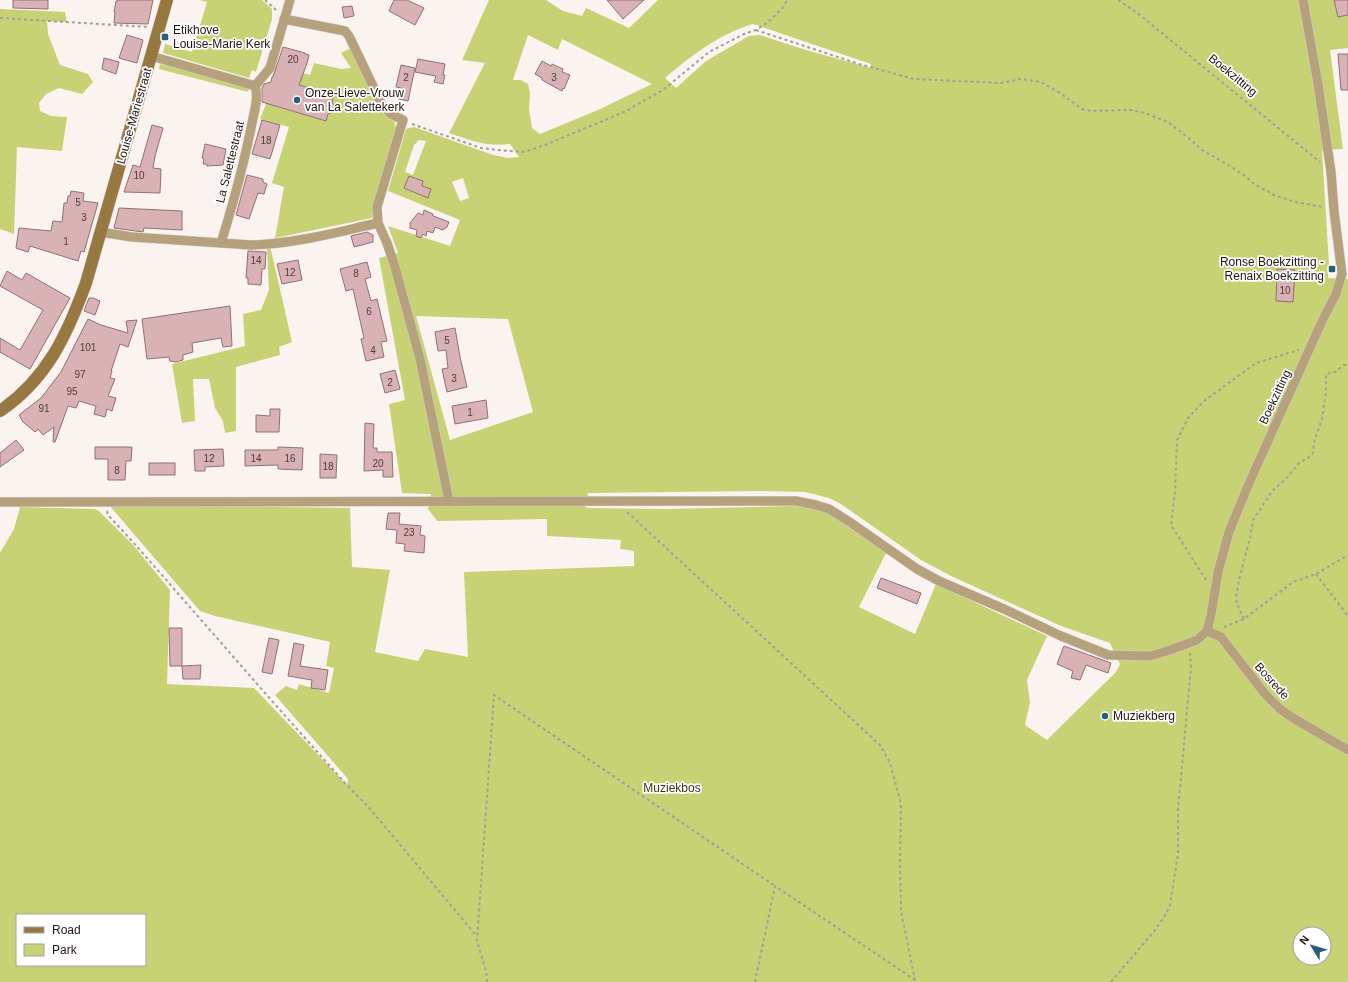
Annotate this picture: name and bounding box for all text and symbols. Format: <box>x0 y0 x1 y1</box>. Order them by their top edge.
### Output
place label: Etikhove Louise-Marie Kerk <box>173 23 271 51</box>
marker: Etikhove Louise-Marie Kerk <box>160 32 170 42</box>
street label: Boekzitting <box>1206 51 1260 99</box>
house number: 20 <box>287 54 299 65</box>
street label: Louise-Mariestraat <box>114 66 155 166</box>
house number: 2 <box>403 72 409 83</box>
house number: 3 <box>551 72 557 83</box>
place label: Onze-Lieve-Vrouw van La Salettekerk <box>305 86 405 114</box>
marker: Onze-Lieve-Vrouw van La Salettekerk <box>292 95 302 105</box>
street label: La Salettestraat <box>213 119 247 204</box>
house number: 18 <box>260 135 272 146</box>
house number: 10 <box>133 170 145 181</box>
house number: 5 <box>75 197 81 208</box>
house number: 3 <box>81 212 87 223</box>
house number: 1 <box>63 236 69 247</box>
house number: 14 <box>250 255 262 266</box>
place label: Ronse Boekzitting - Renaix Boekzitting <box>1220 255 1324 283</box>
marker: Ronse Boekzitting - Renaix Boekzitting <box>1327 264 1337 274</box>
house number: 12 <box>284 267 296 278</box>
house number: 8 <box>353 268 359 279</box>
house number: 10 <box>1279 285 1291 296</box>
house number: 6 <box>366 306 372 317</box>
house number: 5 <box>444 335 450 346</box>
house number: 101 <box>80 342 97 353</box>
house number: 4 <box>370 345 376 356</box>
street label: Boekzitting <box>1256 367 1294 427</box>
house number: 97 <box>74 369 86 380</box>
house number: 3 <box>451 373 457 384</box>
house number: 2 <box>387 377 393 388</box>
house number: 95 <box>66 386 78 397</box>
house number: 91 <box>38 403 50 414</box>
house number: 1 <box>467 407 473 418</box>
house number: 12 <box>203 453 215 464</box>
house number: 14 <box>250 453 262 464</box>
house number: 16 <box>284 453 296 464</box>
house number: 20 <box>372 458 384 469</box>
house number: 18 <box>322 461 334 472</box>
house number: 8 <box>114 465 120 476</box>
house number: 23 <box>403 527 415 538</box>
street label: Bosrede <box>1252 660 1292 703</box>
place label: Muziekberg <box>1113 709 1175 723</box>
marker: Muziekberg <box>1100 711 1110 721</box>
park label: Muziekbos <box>643 781 701 795</box>
legend <box>16 914 146 966</box>
text: Road <box>52 923 81 937</box>
north arrow <box>1292 926 1332 966</box>
text: N <box>1297 933 1311 947</box>
text: Park <box>52 943 78 957</box>

